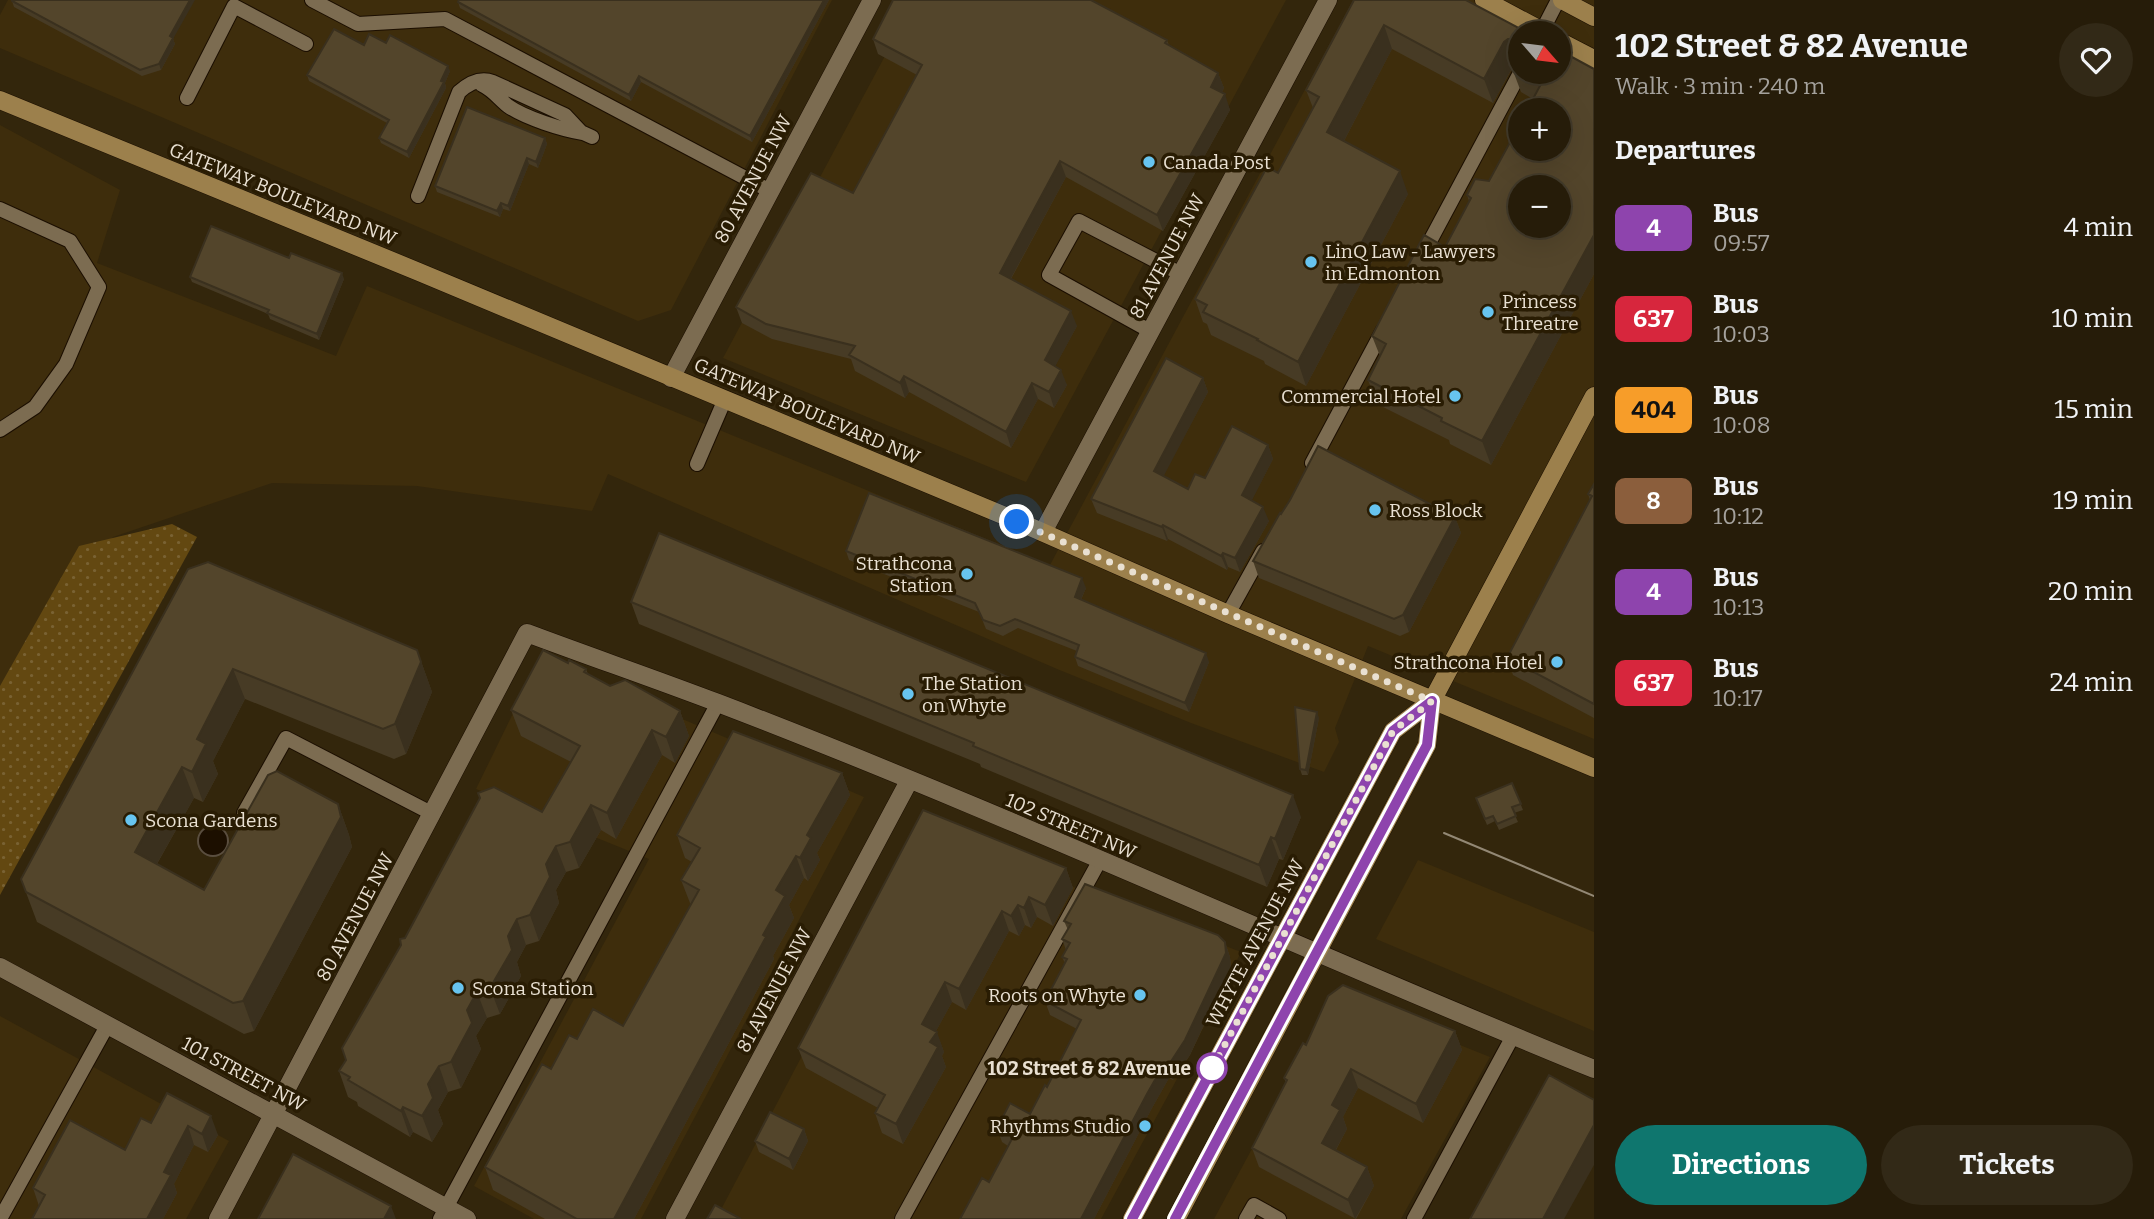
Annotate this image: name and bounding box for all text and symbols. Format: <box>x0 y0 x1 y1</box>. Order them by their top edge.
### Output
north arrow <box>1508 21 1572 84</box>
map controls <box>1508 21 1571 238</box>
button: heart <box>2059 23 2133 97</box>
text: 102 Street & 82 Avenue <box>1615 26 1968 66</box>
text: Walk · 3 min · 240 m <box>1615 72 1825 100</box>
button: + <box>1508 98 1571 161</box>
street label: 80 AVENUE NW <box>709 110 797 247</box>
text: Departures <box>1615 135 1756 166</box>
street label: GATEWAY BOULEVARD NW <box>166 138 401 250</box>
place label: Canada Post <box>1163 151 1271 174</box>
marker: Canada Post <box>1141 154 1157 170</box>
button: − <box>1508 175 1571 238</box>
street label: 81 AVENUE NW <box>1125 189 1210 322</box>
text: Bus <box>1713 198 1759 229</box>
text: 4 min <box>2064 212 2133 243</box>
text: 4 <box>1646 214 1661 242</box>
text: 09:57 <box>1713 229 1769 257</box>
place label: LinQ Law - Lawyers in Edmonton <box>1325 240 1496 285</box>
marker: LinQ Law - Lawyers in Edmonton <box>1303 254 1319 270</box>
text: Bus <box>1713 289 1759 320</box>
place label: Princess Threatre <box>1502 290 1579 335</box>
text: 10 min <box>2052 303 2133 334</box>
marker: Princess Threatre <box>1480 304 1496 320</box>
text: 637 <box>1633 305 1674 333</box>
text: 10:03 <box>1713 320 1770 348</box>
street label: GATEWAY BOULEVARD NW <box>691 353 924 469</box>
text: Bus <box>1713 380 1759 411</box>
place label: Commercial Hotel <box>1281 385 1441 408</box>
marker: Commercial Hotel <box>1447 388 1463 404</box>
text: 15 min <box>2054 394 2133 425</box>
text: 404 <box>1631 396 1676 424</box>
text: 10:08 <box>1713 411 1771 439</box>
text: Bus <box>1713 471 1759 502</box>
text: 19 min <box>2053 485 2133 516</box>
text: 8 <box>1646 487 1661 515</box>
place label: Ross Block <box>1389 499 1483 522</box>
marker: Ross Block <box>1367 502 1383 518</box>
text: 10:12 <box>1713 502 1764 530</box>
your location <box>999 504 1034 539</box>
place label: Strathcona Station <box>856 552 954 597</box>
text: Bus <box>1713 562 1759 593</box>
marker: Strathcona Station <box>959 566 975 582</box>
text: 20 min <box>2048 576 2133 607</box>
text: 4 <box>1646 578 1661 606</box>
text: 10:13 <box>1713 593 1764 621</box>
place label: Strathcona Hotel <box>1394 651 1543 674</box>
text: Bus <box>1713 653 1759 684</box>
marker: Strathcona Hotel <box>1549 654 1565 670</box>
text: 24 min <box>2049 667 2133 698</box>
text: 637 <box>1633 669 1674 697</box>
place label: The Station on Whyte <box>922 672 1023 717</box>
text: 10:17 <box>1713 684 1763 712</box>
marker: The Station on Whyte <box>900 686 916 702</box>
street label: 102 STREET NW <box>1002 788 1140 864</box>
place label: Scona Gardens <box>145 809 278 832</box>
marker: Scona Gardens <box>123 812 139 828</box>
street label: 80 AVENUE NW <box>311 848 399 985</box>
street label: WHYTE AVENUE NW <box>1201 855 1309 1031</box>
street label: 81 AVENUE NW <box>732 923 817 1056</box>
place label: Scona Station <box>472 977 593 1000</box>
marker: Scona Station <box>450 980 466 996</box>
place label: Roots on Whyte <box>988 984 1126 1007</box>
marker: Roots on Whyte <box>1132 987 1148 1003</box>
street label: 101 STREET NW <box>178 1032 310 1117</box>
marker: 102 Street & 82 Avenue <box>1197 1053 1227 1083</box>
place label: 102 Street & 82 Avenue <box>988 1057 1191 1080</box>
place label: Rhythms Studio <box>990 1115 1131 1138</box>
marker: Rhythms Studio <box>1137 1118 1153 1134</box>
button: Directions <box>1615 1125 1867 1205</box>
button: Tickets <box>1881 1125 2133 1205</box>

